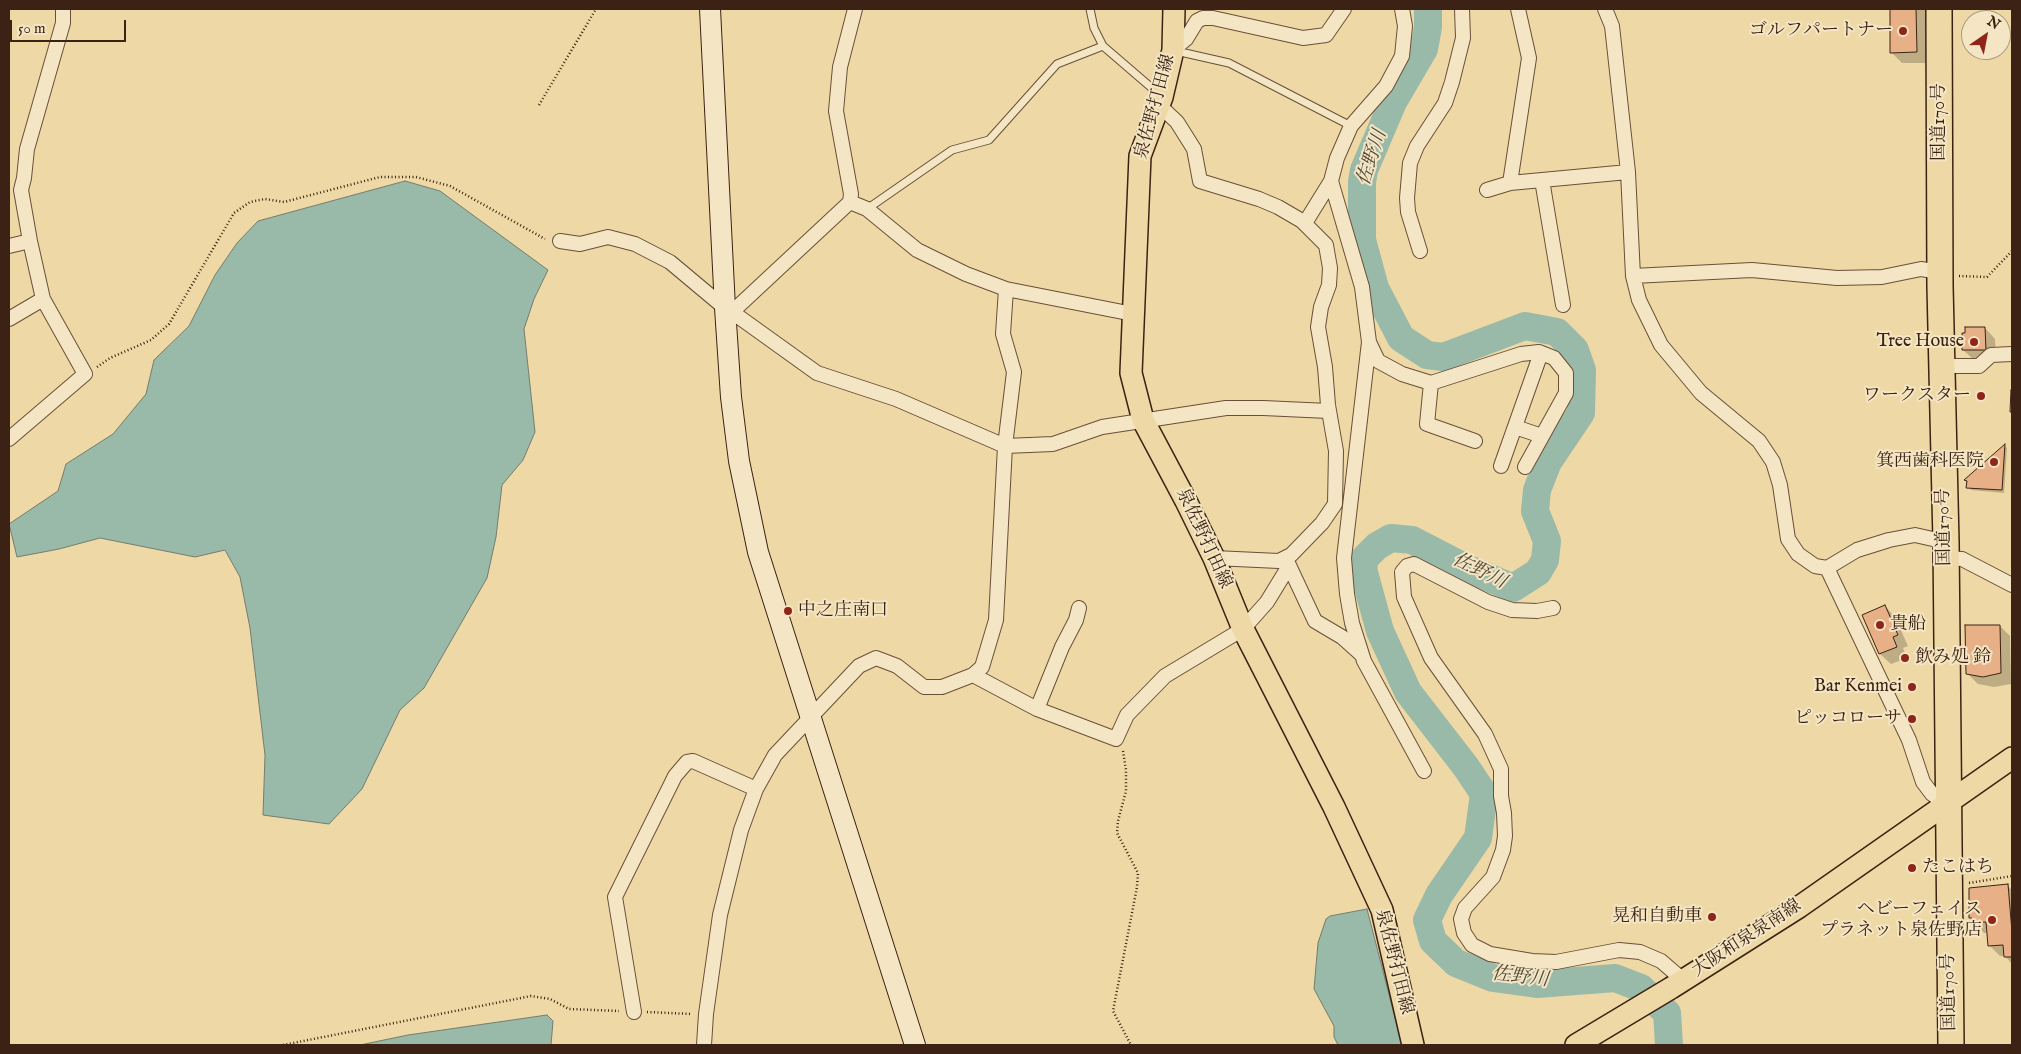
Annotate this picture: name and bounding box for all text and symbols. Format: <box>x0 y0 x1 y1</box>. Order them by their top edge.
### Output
scale bar <box>12 10 129 42</box>
north arrow <box>1961 10 2011 60</box>
text: N <box>1984 12 2004 34</box>
text: 50 m <box>18 19 46 38</box>
place label: ゴルフパートナー <box>1749 20 1893 42</box>
marker: ゴルフパートナー <box>1897 25 1909 37</box>
street label: 泉佐野打田線 <box>1132 52 1180 162</box>
street label: 国道170号 <box>1929 83 1951 161</box>
water label: 佐野川 <box>1353 127 1393 189</box>
place label: Tree House <box>1876 331 1964 353</box>
marker: Tree House <box>1968 336 1980 348</box>
place label: ワークスター <box>1863 385 1971 407</box>
marker: ワークスター <box>1975 390 1987 402</box>
place label: 箕西歯科医院 <box>1876 451 1984 473</box>
marker: 箕西歯科医院 <box>1988 456 2000 468</box>
street label: 泉佐野打田線 <box>1170 485 1236 593</box>
street label: 国道170号 <box>1934 488 1956 566</box>
water label: 佐野川 <box>1448 549 1510 595</box>
place label: 中之庄南口 <box>798 600 888 622</box>
marker: 中之庄南口 <box>782 605 794 617</box>
place label: 貴船 <box>1890 614 1926 636</box>
marker: 貴船 <box>1874 619 1886 631</box>
place label: 飲み処 鈴 <box>1915 647 1991 669</box>
marker: 飲み処 鈴 <box>1899 652 1911 664</box>
place label: Bar Kenmei <box>1814 676 1902 698</box>
marker: Bar Kenmei <box>1906 681 1918 693</box>
place label: ピッコローサ <box>1794 708 1902 730</box>
marker: ピッコローサ <box>1906 713 1918 725</box>
place label: たこはち <box>1922 857 1994 879</box>
marker: たこはち <box>1906 862 1918 874</box>
street label: 大阪和泉泉南線 <box>1688 896 1806 982</box>
place label: ヘビーフェイス プラネット泉佐野店 <box>1820 899 1982 942</box>
place label: 晃和自動車 <box>1612 906 1702 928</box>
street label: 泉佐野打田線 <box>1369 907 1417 1017</box>
marker: 晃和自動車 <box>1706 911 1718 923</box>
marker: ヘビーフェイス プラネット泉佐野店 <box>1986 914 1998 926</box>
street label: 国道170号 <box>1939 953 1961 1031</box>
water label: 佐野川 <box>1490 963 1550 993</box>

